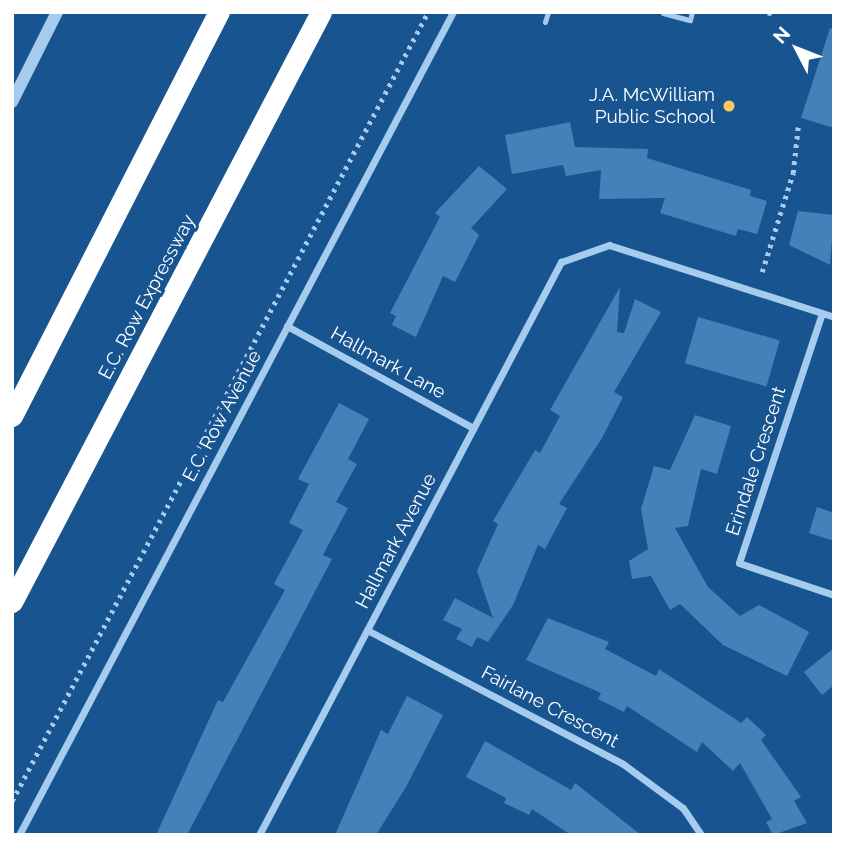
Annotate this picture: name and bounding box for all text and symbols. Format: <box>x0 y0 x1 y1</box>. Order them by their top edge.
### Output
north arrow <box>762 14 832 84</box>
text: N <box>768 22 794 48</box>
place label: J.A. McWilliam Public School <box>589 84 715 128</box>
marker: J.A. McWilliam Public School <box>721 98 737 114</box>
street label: E.C. Row Expressway <box>94 211 200 383</box>
street label: Hallmark Lane <box>327 322 449 404</box>
street label: E.C. Row Avenue <box>178 346 266 486</box>
street label: Erindale Crescent <box>721 384 791 538</box>
street label: Hallmark Avenue <box>351 469 441 613</box>
street label: Fairlane Crescent <box>477 661 623 753</box>

